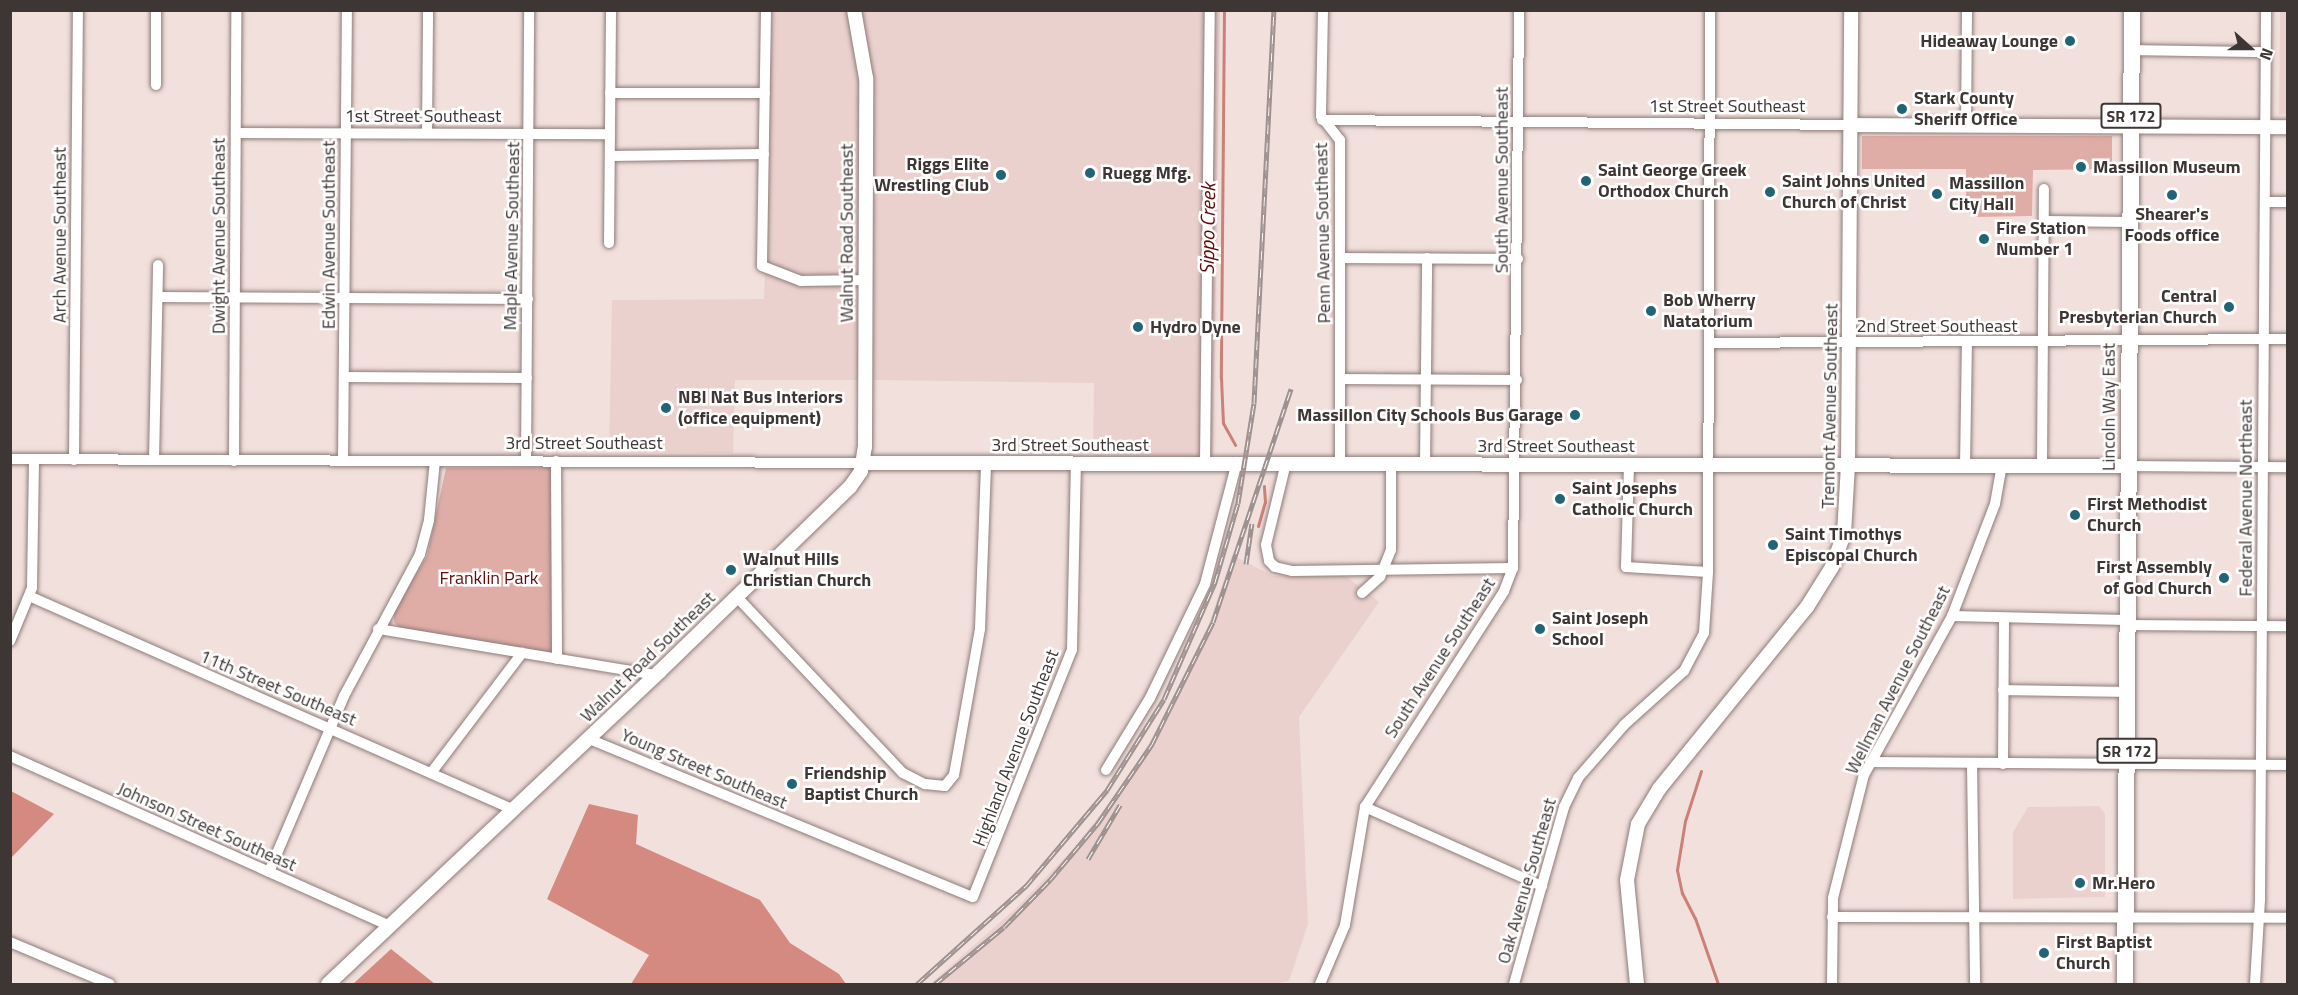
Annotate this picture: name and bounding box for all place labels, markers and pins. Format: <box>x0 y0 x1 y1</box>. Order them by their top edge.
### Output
place label: Hideaway Lounge <box>1920 30 2058 52</box>
marker: Hideaway Lounge <box>2063 34 2077 48</box>
place label: Stark County Sheriff Office <box>1914 88 2017 130</box>
marker: Stark County Sheriff Office <box>1895 102 1909 116</box>
place label: Riggs Elite Wrestling Club <box>874 154 989 196</box>
place label: Massillon Museum <box>2093 156 2241 178</box>
place label: Saint George Greek Orthodox Church <box>1598 160 1747 202</box>
marker: Massillon Museum <box>2074 160 2088 174</box>
place label: Ruegg Mfg. <box>1102 162 1191 184</box>
marker: Ruegg Mfg. <box>1083 166 1097 180</box>
marker: Riggs Elite Wrestling Club <box>994 168 1008 182</box>
place label: Saint Johns United Church of Christ <box>1782 171 1925 213</box>
place label: Massillon City Hall <box>1949 173 2025 216</box>
marker: Saint George Greek Orthodox Church <box>1579 174 1593 188</box>
marker: Saint Johns United Church of Christ <box>1763 185 1777 199</box>
marker: Massillon City Hall <box>1930 187 1944 201</box>
marker: Shearer's Foods office <box>2165 188 2179 202</box>
place label: Shearer's Foods office <box>2125 204 2219 246</box>
place label: Fire Station Number 1 <box>1996 218 2086 260</box>
marker: Fire Station Number 1 <box>1977 232 1991 246</box>
place label: Central Presbyterian Church <box>2059 286 2217 328</box>
place label: Bob Wherry Natatorium <box>1663 290 1756 332</box>
marker: Central Presbyterian Church <box>2222 300 2236 314</box>
marker: Bob Wherry Natatorium <box>1644 304 1658 318</box>
place label: Hydro Dyne <box>1150 316 1241 338</box>
marker: Hydro Dyne <box>1131 320 1145 334</box>
place label: NBI Nat Bus Interiors (office equipment) <box>678 387 843 430</box>
marker: NBI Nat Bus Interiors (office equipment) <box>659 401 673 415</box>
place label: Massillon City Schools Bus Garage <box>1297 404 1563 426</box>
marker: Massillon City Schools Bus Garage <box>1568 408 1582 422</box>
place label: Saint Josephs Catholic Church <box>1572 478 1693 520</box>
marker: Saint Josephs Catholic Church <box>1553 492 1567 506</box>
place label: First Methodist Church <box>2087 494 2207 536</box>
marker: First Methodist Church <box>2068 508 2082 522</box>
place label: Saint Timothys Episcopal Church <box>1785 524 1918 566</box>
marker: Saint Timothys Episcopal Church <box>1766 538 1780 552</box>
place label: Walnut Hills Christian Church <box>743 549 871 592</box>
place label: First Assembly of God Church <box>2096 557 2212 600</box>
marker: Walnut Hills Christian Church <box>724 563 738 577</box>
marker: First Assembly of God Church <box>2217 571 2231 585</box>
place label: Saint Joseph School <box>1552 608 1648 650</box>
marker: Saint Joseph School <box>1533 622 1547 636</box>
place label: Friendship Baptist Church <box>804 763 919 806</box>
marker: Friendship Baptist Church <box>785 777 799 791</box>
place label: Mr.Hero <box>2092 872 2155 894</box>
marker: Mr.Hero <box>2073 876 2087 890</box>
place label: First Baptist Church <box>2056 932 2152 974</box>
marker: First Baptist Church <box>2037 946 2051 960</box>

